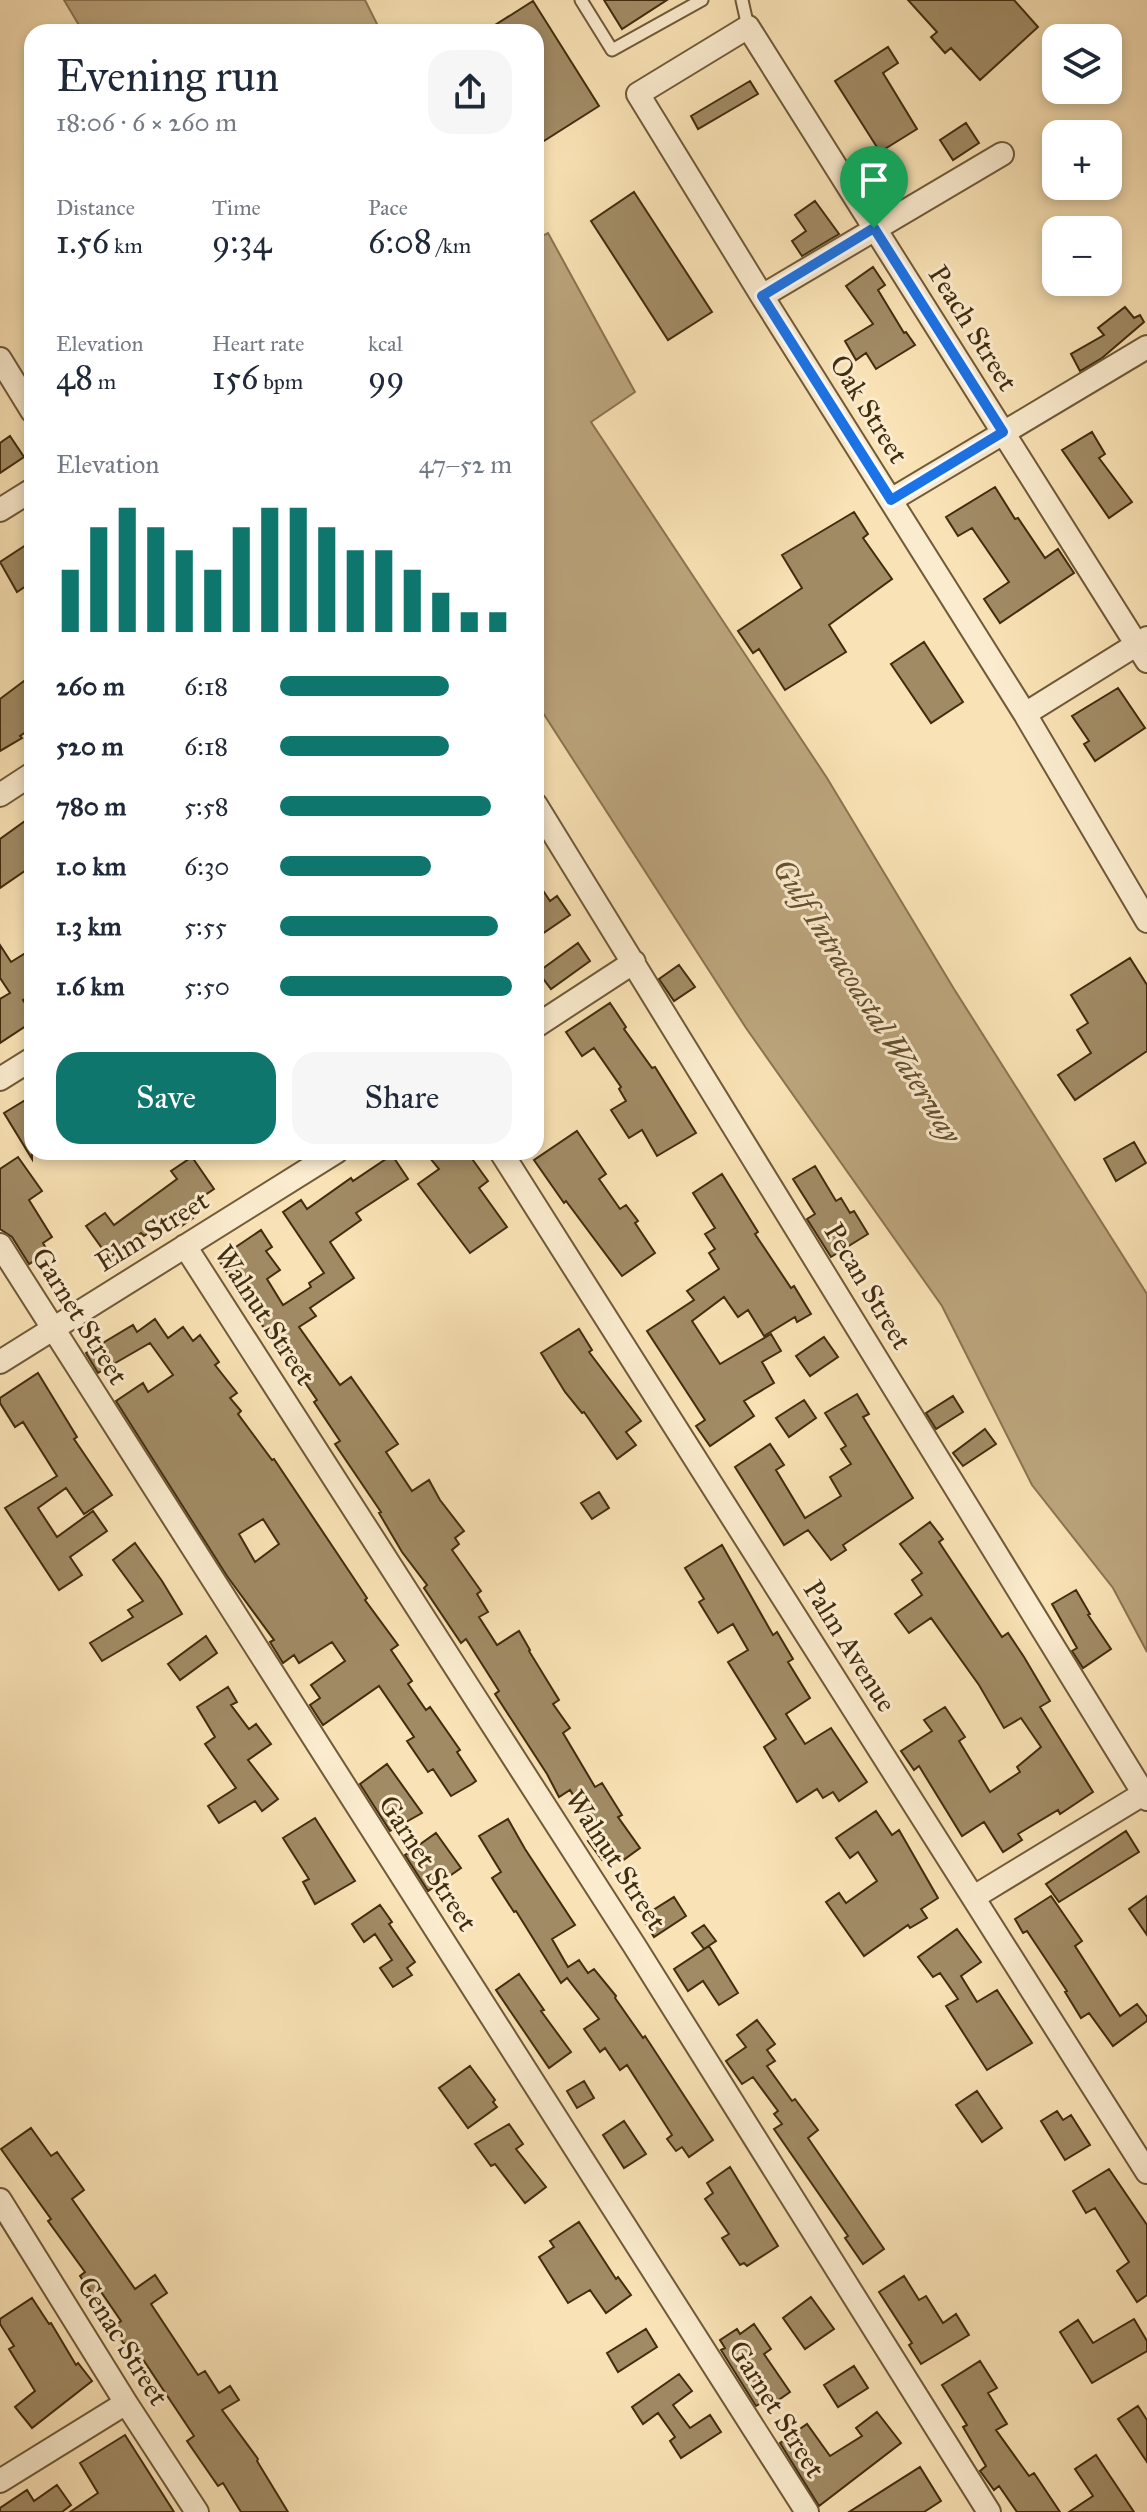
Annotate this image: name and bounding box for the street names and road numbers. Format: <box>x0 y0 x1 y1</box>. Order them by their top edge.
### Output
street label: Peach Street <box>921 259 1025 397</box>
street label: Oak Street <box>822 348 916 470</box>
street label: Elm Street <box>89 1183 215 1279</box>
street label: Pecan Street <box>817 1216 919 1356</box>
street label: Walnut Street <box>207 1238 323 1392</box>
street label: Garnet Street <box>24 1241 136 1391</box>
street label: Palm Avenue <box>796 1574 904 1718</box>
street label: Walnut Street <box>558 1783 674 1937</box>
street label: Garnet Street <box>371 1788 485 1938</box>
street label: Cenac Street <box>70 2270 176 2412</box>
street label: Garnet Street <box>721 2334 833 2484</box>

